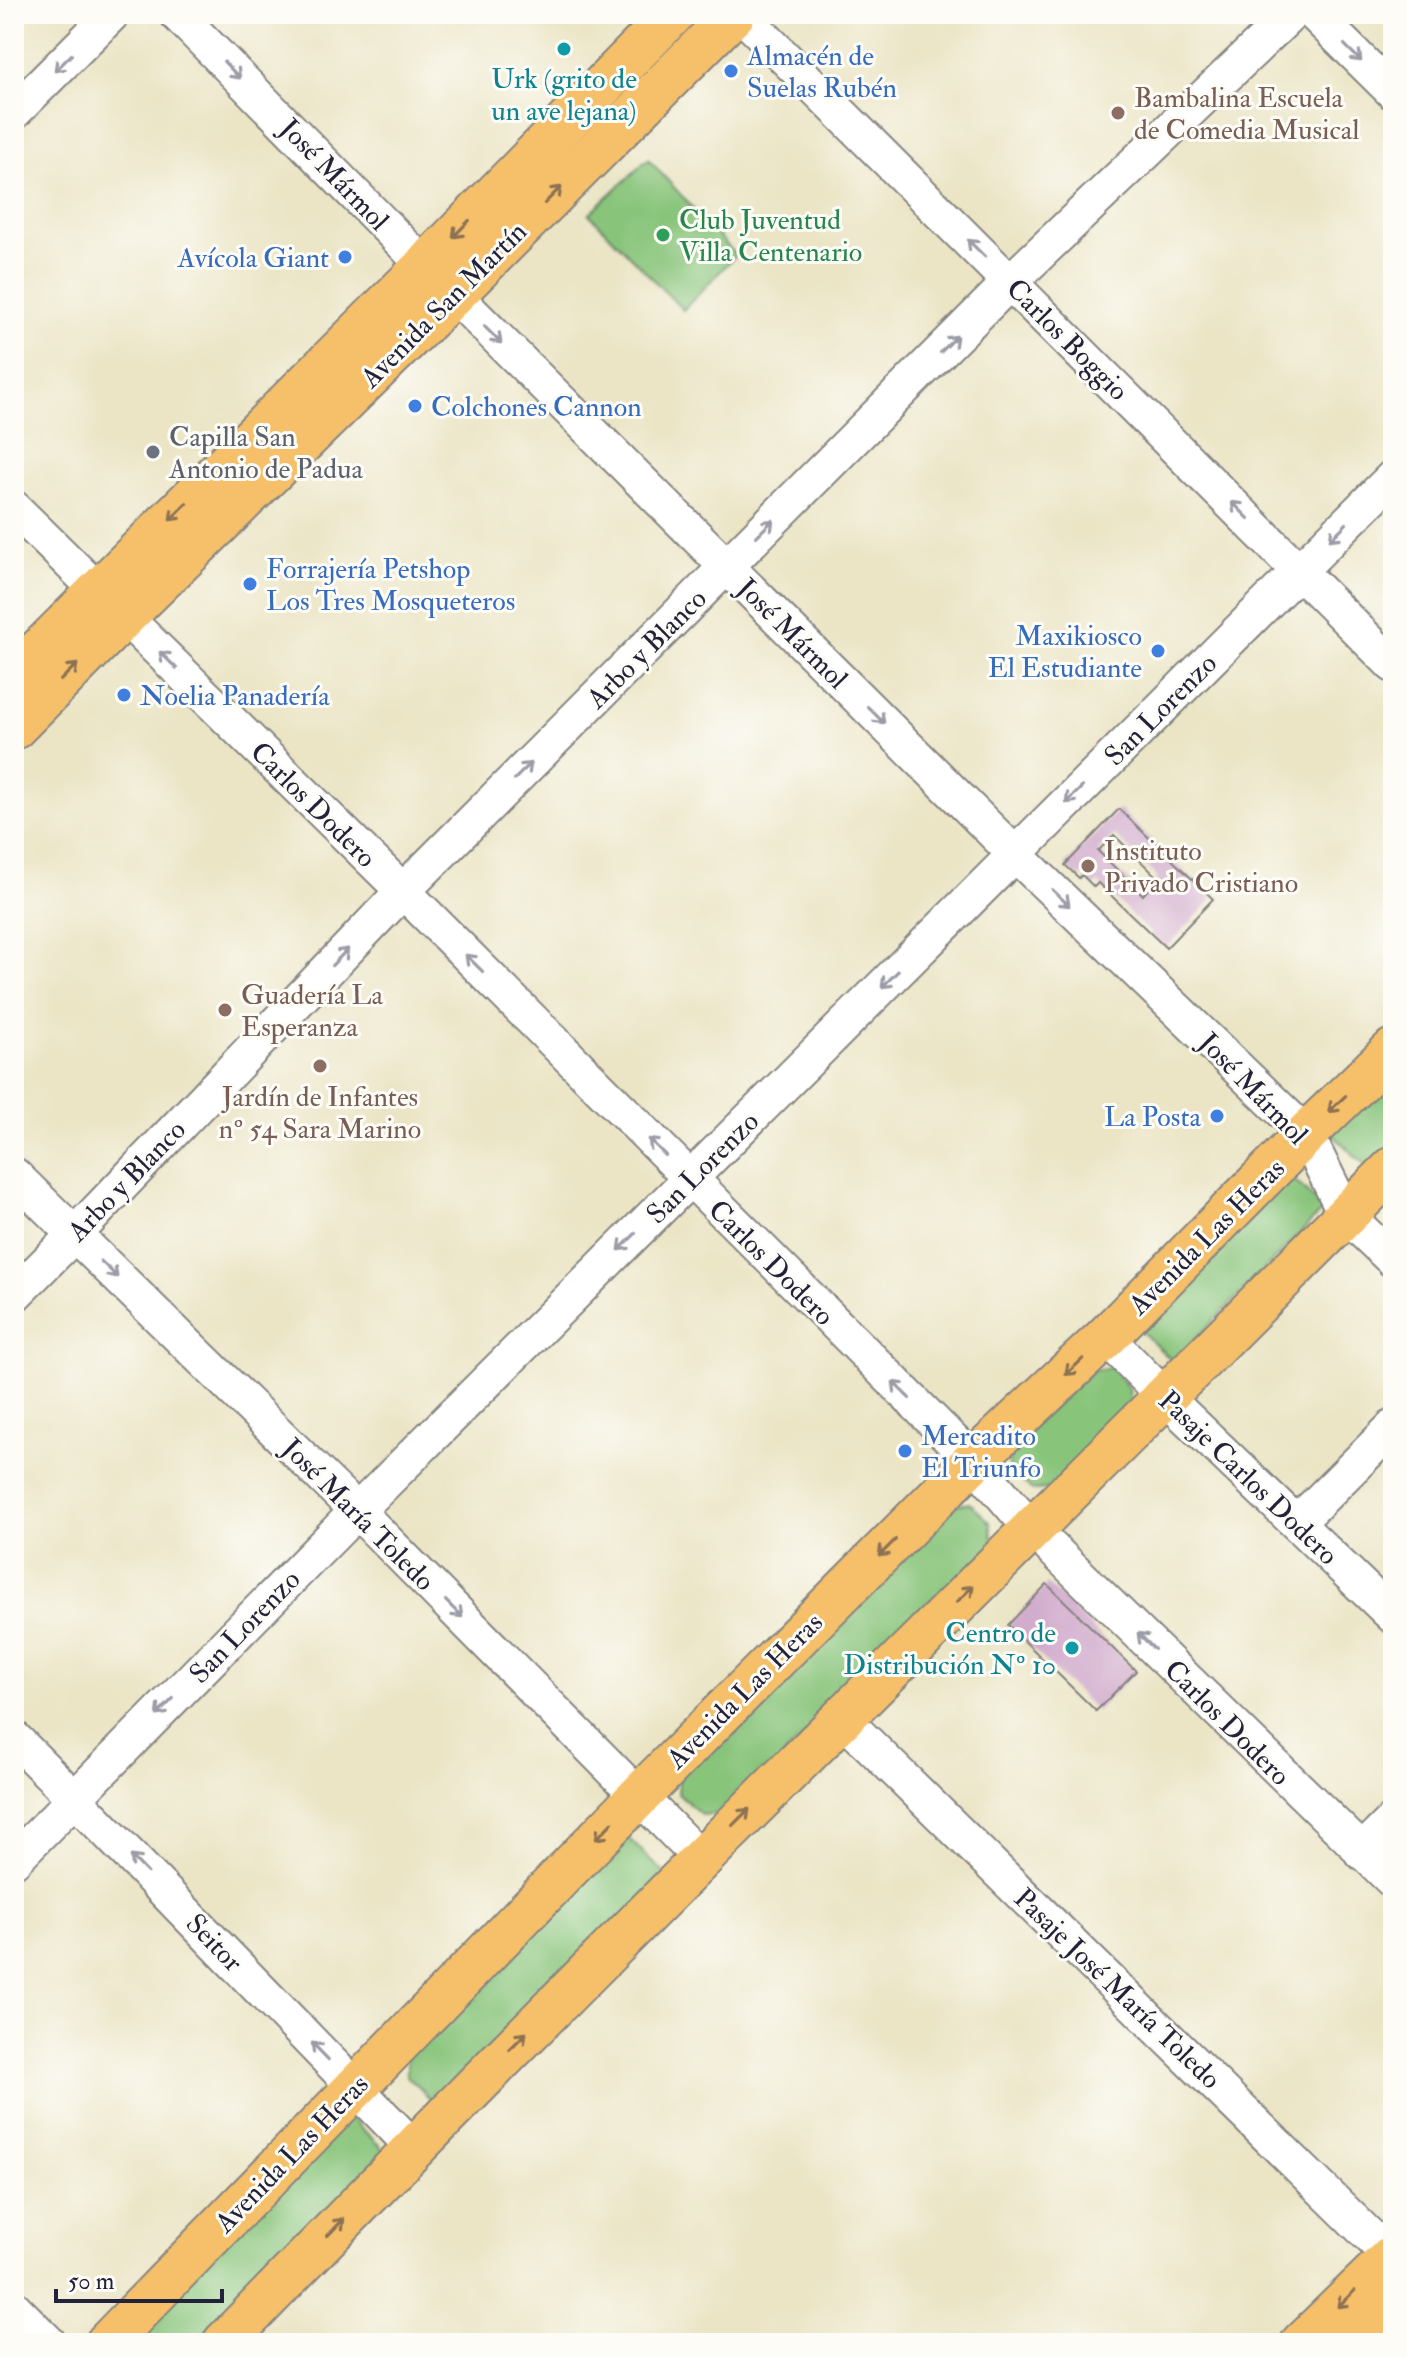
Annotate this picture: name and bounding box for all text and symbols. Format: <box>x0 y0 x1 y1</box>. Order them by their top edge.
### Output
place label: Almacén de Suelas Rubén <box>746 39 897 106</box>
marker: Urk (grito de un ave lejana) <box>555 40 573 58</box>
one-way arrow <box>1343 43 1362 62</box>
one-way arrow <box>54 53 73 72</box>
one-way arrow <box>222 60 241 79</box>
place label: Urk (grito de un ave lejana) <box>491 62 637 129</box>
marker: Almacén de Suelas Rubén <box>722 62 740 80</box>
place label: Bambalina Escuela de Comedia Musical <box>1134 81 1359 148</box>
marker: Bambalina Escuela de Comedia Musical <box>1109 104 1127 122</box>
street label: José Mármol <box>271 111 396 238</box>
one-way arrow <box>543 186 562 205</box>
place label: Club Juventud Villa Centenario <box>679 203 862 270</box>
street label: Avenida San Martín <box>353 215 535 396</box>
one-way arrow <box>452 219 471 239</box>
marker: Club Juventud Villa Centenario <box>654 226 672 244</box>
one-way arrow <box>966 238 986 257</box>
place label: Avícola Giant <box>177 241 329 276</box>
marker: Avícola Giant <box>336 248 354 266</box>
street label: Carlos Boggio <box>999 272 1135 408</box>
one-way arrow <box>483 325 503 344</box>
one-way arrow <box>939 335 958 354</box>
place label: Colchones Cannon <box>431 390 642 425</box>
marker: Colchones Cannon <box>406 397 424 415</box>
place label: Capilla San Antonio de Padua <box>168 420 364 487</box>
marker: Capilla San Antonio de Padua <box>144 443 162 461</box>
one-way arrow <box>1230 500 1249 520</box>
one-way arrow <box>169 502 188 521</box>
one-way arrow <box>756 518 775 538</box>
one-way arrow <box>1328 523 1348 542</box>
place label: Forrajería Petshop Los Tres Mosqueteros <box>266 552 515 619</box>
street label: José Mármol <box>728 571 855 697</box>
marker: Forrajería Petshop Los Tres Mosqueteros <box>241 575 259 593</box>
street label: Arbo y Blanco <box>579 582 714 717</box>
place label: Maxikiosco El Estudiante <box>988 619 1142 686</box>
marker: Maxikiosco El Estudiante <box>1149 642 1167 660</box>
street label: San Lorenzo <box>1097 646 1225 774</box>
one-way arrow <box>159 651 178 670</box>
one-way arrow <box>59 663 78 682</box>
place label: Noelia Panadería <box>140 679 330 714</box>
marker: Noelia Panadería <box>115 686 133 704</box>
one-way arrow <box>866 706 886 725</box>
street label: Carlos Dodero <box>243 735 383 875</box>
one-way arrow <box>513 762 533 781</box>
one-way arrow <box>1065 785 1084 804</box>
place label: Instituto Privado Cristiano <box>1104 834 1298 901</box>
marker: Instituto Privado Cristiano <box>1079 857 1097 875</box>
one-way arrow <box>1051 888 1070 907</box>
one-way arrow <box>331 947 350 967</box>
one-way arrow <box>465 954 484 973</box>
one-way arrow <box>881 969 900 989</box>
place label: Guadería La Esperanza <box>241 978 384 1045</box>
marker: Guadería La Esperanza <box>216 1001 234 1019</box>
street label: José Mármol <box>1190 1025 1315 1152</box>
marker: Jardín de Infantes nº 54 Sara Marino <box>311 1057 329 1075</box>
place label: Jardín de Infantes nº 54 Sara Marino <box>219 1080 421 1147</box>
one-way arrow <box>1327 1095 1347 1114</box>
place label: La Posta <box>1104 1100 1201 1135</box>
street label: San Lorenzo <box>639 1104 767 1232</box>
marker: La Posta <box>1208 1107 1226 1125</box>
street label: Arbo y Blanco <box>60 1113 194 1250</box>
one-way arrow <box>648 1138 667 1157</box>
street label: Avenida Las Heras <box>1121 1152 1293 1323</box>
street label: Carlos Dodero <box>701 1193 841 1333</box>
one-way arrow <box>618 1232 637 1251</box>
one-way arrow <box>99 1259 118 1278</box>
one-way arrow <box>1064 1358 1084 1376</box>
one-way arrow <box>892 1381 911 1400</box>
street label: Pasaje Carlos Dodero <box>1151 1383 1345 1573</box>
place label: Mercadito El Triunfo <box>921 1419 1041 1486</box>
street label: José María Toledo <box>274 1431 442 1599</box>
marker: Mercadito El Triunfo <box>896 1442 914 1460</box>
one-way arrow <box>877 1538 896 1558</box>
street label: San Lorenzo <box>182 1563 308 1691</box>
one-way arrow <box>955 1585 974 1604</box>
one-way arrow <box>444 1599 463 1618</box>
street label: Avenida Las Heras <box>659 1606 831 1777</box>
place label: Centro de Distribución Nº 10 <box>843 1616 1056 1683</box>
one-way arrow <box>1136 1631 1156 1650</box>
marker: Centro de Distribución Nº 10 <box>1063 1639 1081 1657</box>
street label: Carlos Dodero <box>1157 1653 1297 1793</box>
one-way arrow <box>156 1697 175 1716</box>
one-way arrow <box>731 1808 750 1827</box>
one-way arrow <box>595 1821 614 1840</box>
one-way arrow <box>130 1855 149 1874</box>
street label: Pasaje José María Toledo <box>1006 1881 1228 2097</box>
street label: Seitor <box>178 1907 250 1980</box>
one-way arrow <box>509 2031 528 2051</box>
one-way arrow <box>311 2042 330 2061</box>
street label: Avenida Las Heras <box>207 2068 376 2241</box>
one-way arrow <box>327 2217 346 2237</box>
scale bar <box>56 2253 222 2303</box>
text: 50 m <box>68 2266 115 2297</box>
one-way arrow <box>1336 2290 1356 2309</box>

